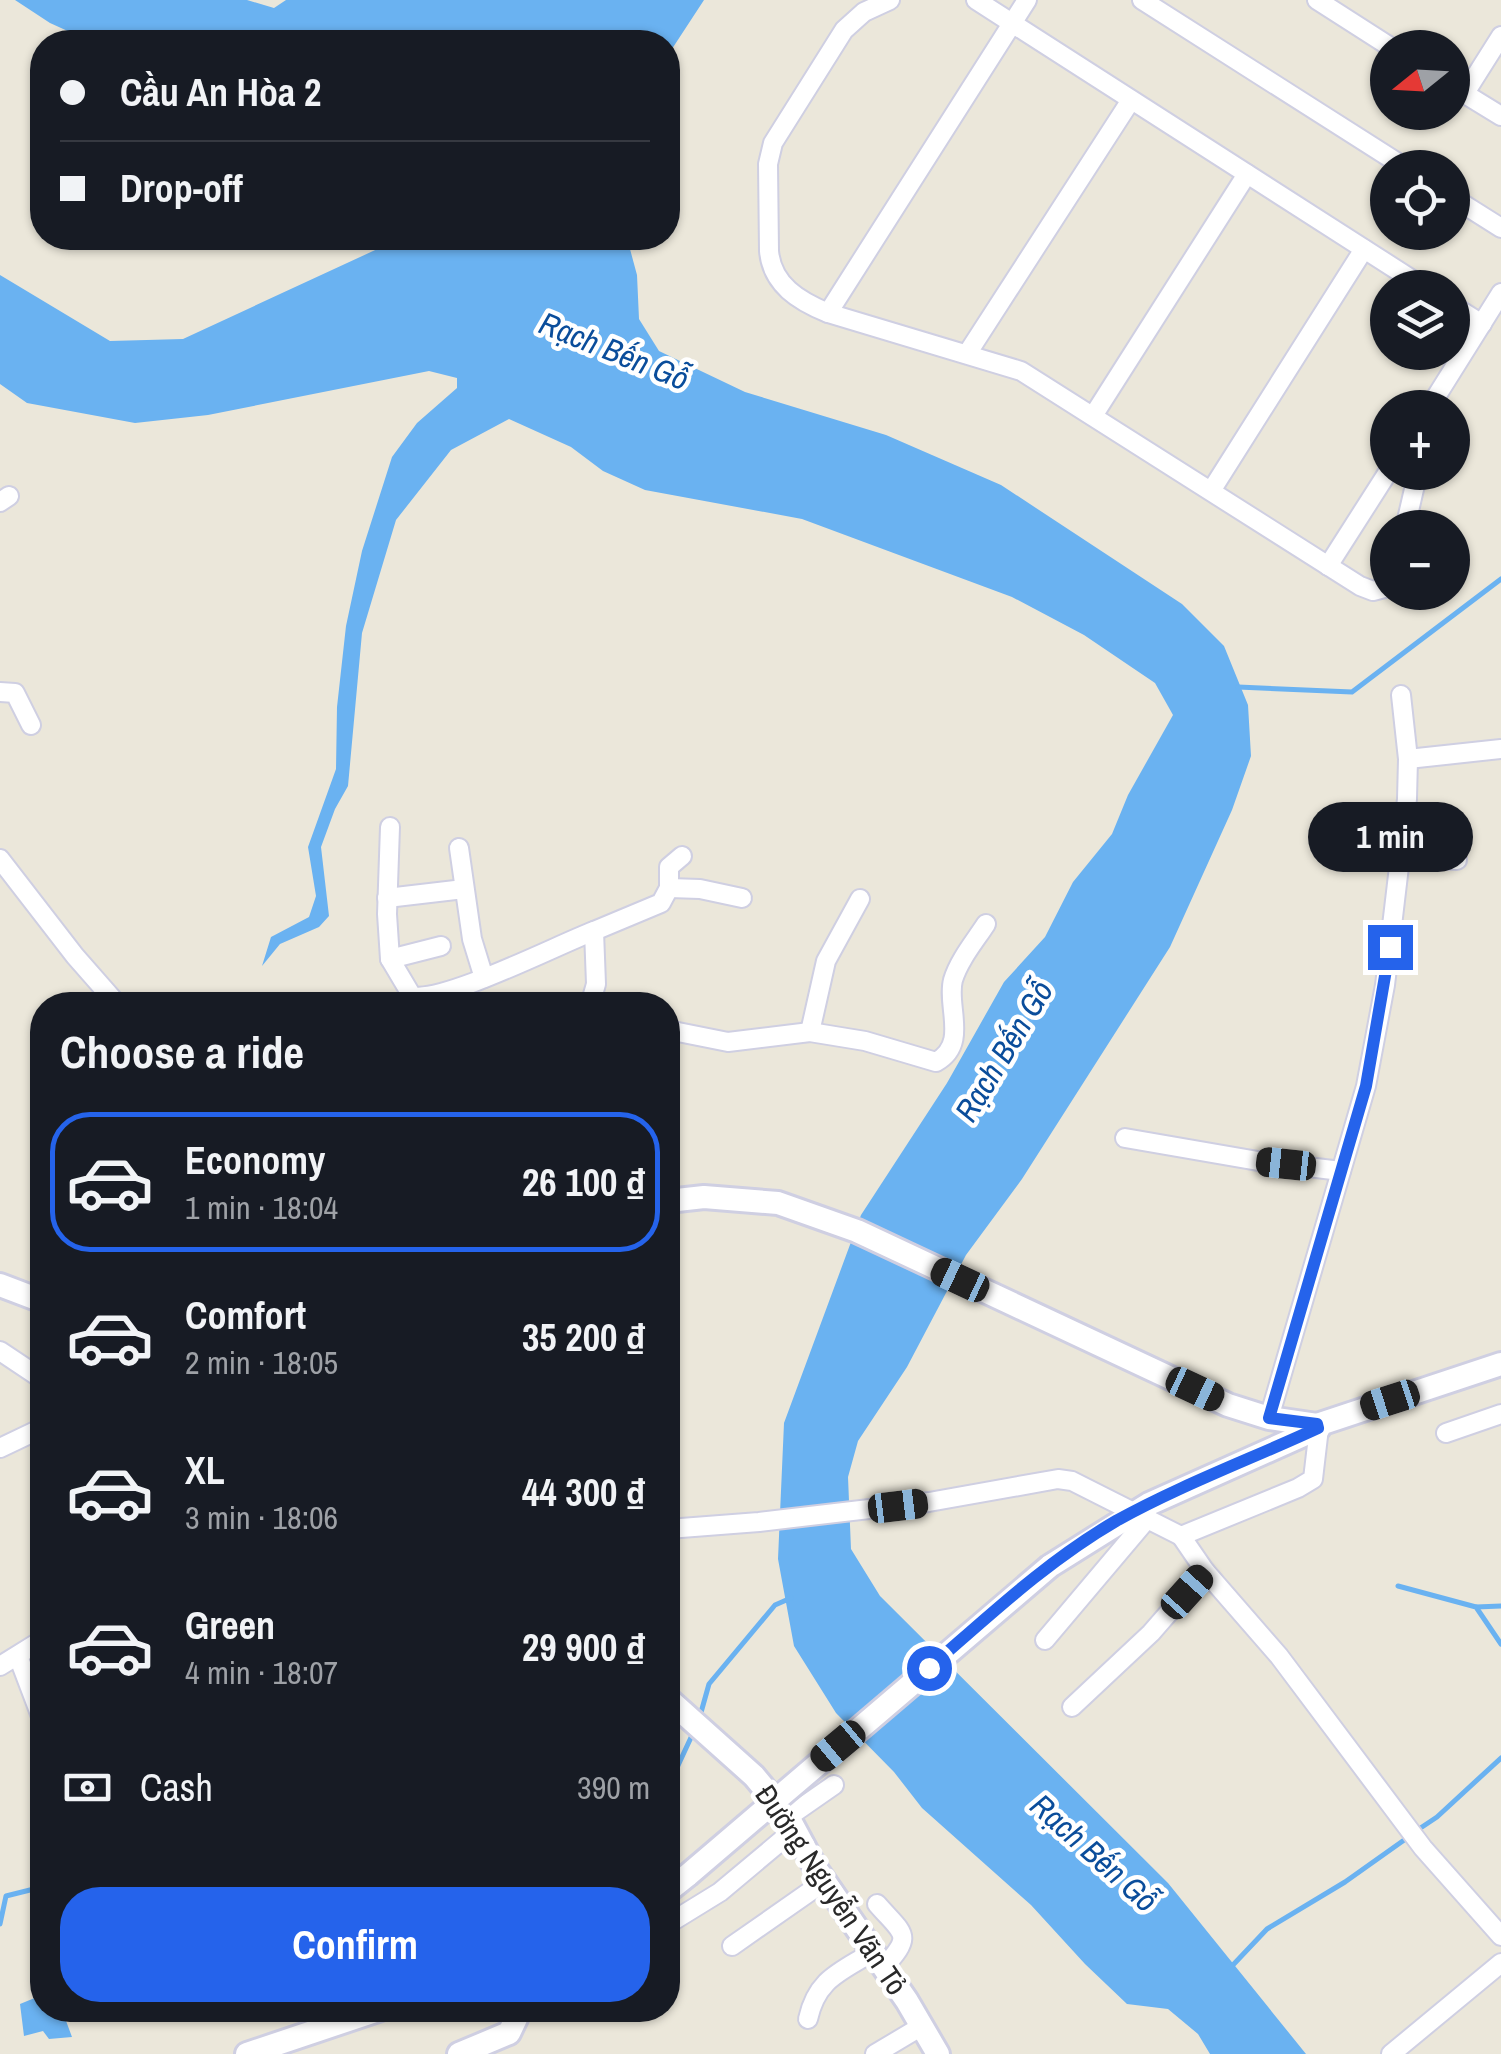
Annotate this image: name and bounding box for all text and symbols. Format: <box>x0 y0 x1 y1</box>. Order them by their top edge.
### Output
north arrow <box>1370 30 1470 130</box>
map controls <box>1370 30 1470 610</box>
text: Cầu An Hòa 2 <box>120 67 321 118</box>
button: locate <box>1370 150 1470 250</box>
text: Drop-off <box>120 163 243 214</box>
button: layers <box>1370 270 1470 370</box>
water label: Rạch Bến Gỗ <box>533 301 696 400</box>
button: + <box>1370 390 1470 490</box>
button: − <box>1370 510 1470 610</box>
callout: 1 min <box>1308 802 1472 872</box>
text: 1 min <box>1356 815 1425 858</box>
route end <box>1368 925 1413 970</box>
water label: Rạch Bến Gỗ <box>945 972 1063 1129</box>
text: Choose a ride <box>60 1021 304 1082</box>
text: Economy <box>185 1135 325 1186</box>
icon: car <box>65 1137 155 1227</box>
car <box>1255 1146 1317 1182</box>
text: 26 100 ₫ <box>522 1157 645 1208</box>
text: 1 min · 18:04 <box>185 1186 338 1229</box>
car <box>926 1254 994 1306</box>
text: Comfort <box>185 1290 306 1341</box>
icon: car <box>65 1292 155 1382</box>
text: 35 200 ₫ <box>522 1312 645 1363</box>
text: 2 min · 18:05 <box>185 1341 338 1384</box>
car <box>1161 1363 1229 1415</box>
car <box>1357 1376 1423 1424</box>
text: XL <box>185 1445 225 1496</box>
icon: car <box>65 1447 155 1537</box>
text: 44 300 ₫ <box>522 1467 645 1518</box>
car <box>866 1487 930 1525</box>
text: 3 min · 18:06 <box>185 1496 338 1539</box>
car <box>1156 1560 1218 1624</box>
text: Green <box>185 1600 275 1651</box>
icon: car <box>65 1602 155 1692</box>
text: 29 900 ₫ <box>522 1622 645 1673</box>
route start <box>907 1646 952 1691</box>
text: 4 min · 18:07 <box>185 1651 338 1694</box>
car <box>805 1715 871 1777</box>
icon: cash <box>60 1760 115 1815</box>
text: Cash <box>140 1762 213 1813</box>
text: 390 m <box>577 1766 650 1809</box>
street label: Đường Nguyễn Văn Tỏ <box>747 1777 917 2002</box>
water label: Rạch Bến Gỗ <box>1021 1784 1168 1922</box>
button: Confirm <box>60 1887 650 2002</box>

